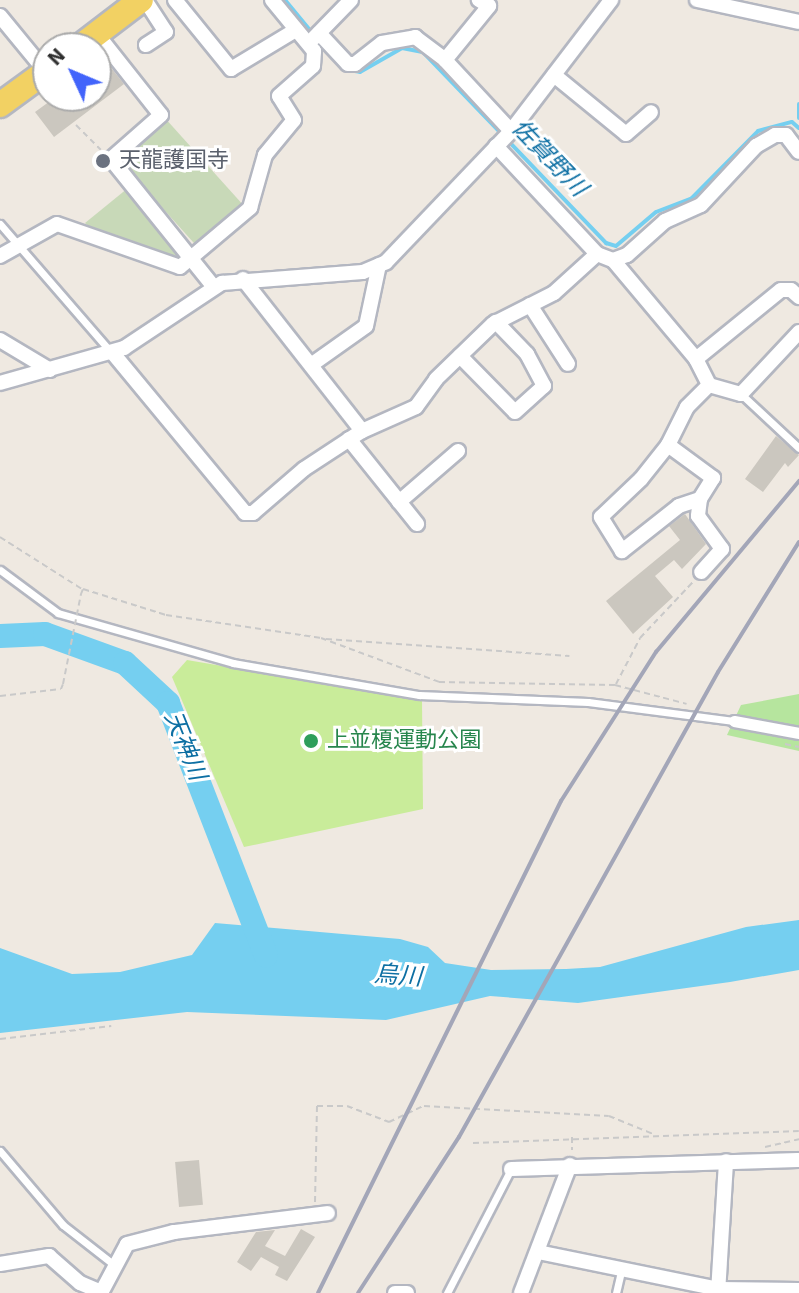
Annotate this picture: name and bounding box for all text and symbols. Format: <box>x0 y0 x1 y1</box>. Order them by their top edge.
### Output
north arrow <box>32 32 112 112</box>
text: N <box>40 40 73 73</box>
water label: 佐賀野川 <box>505 113 593 203</box>
place label: 天龍護国寺 <box>119 148 229 174</box>
marker: 天龍護国寺 <box>94 152 112 170</box>
water label: 天神川 <box>158 707 212 785</box>
place label: 上並榎運動公園 <box>327 728 481 754</box>
marker: 上並榎運動公園 <box>302 732 320 750</box>
water label: 烏川 <box>373 960 423 992</box>

